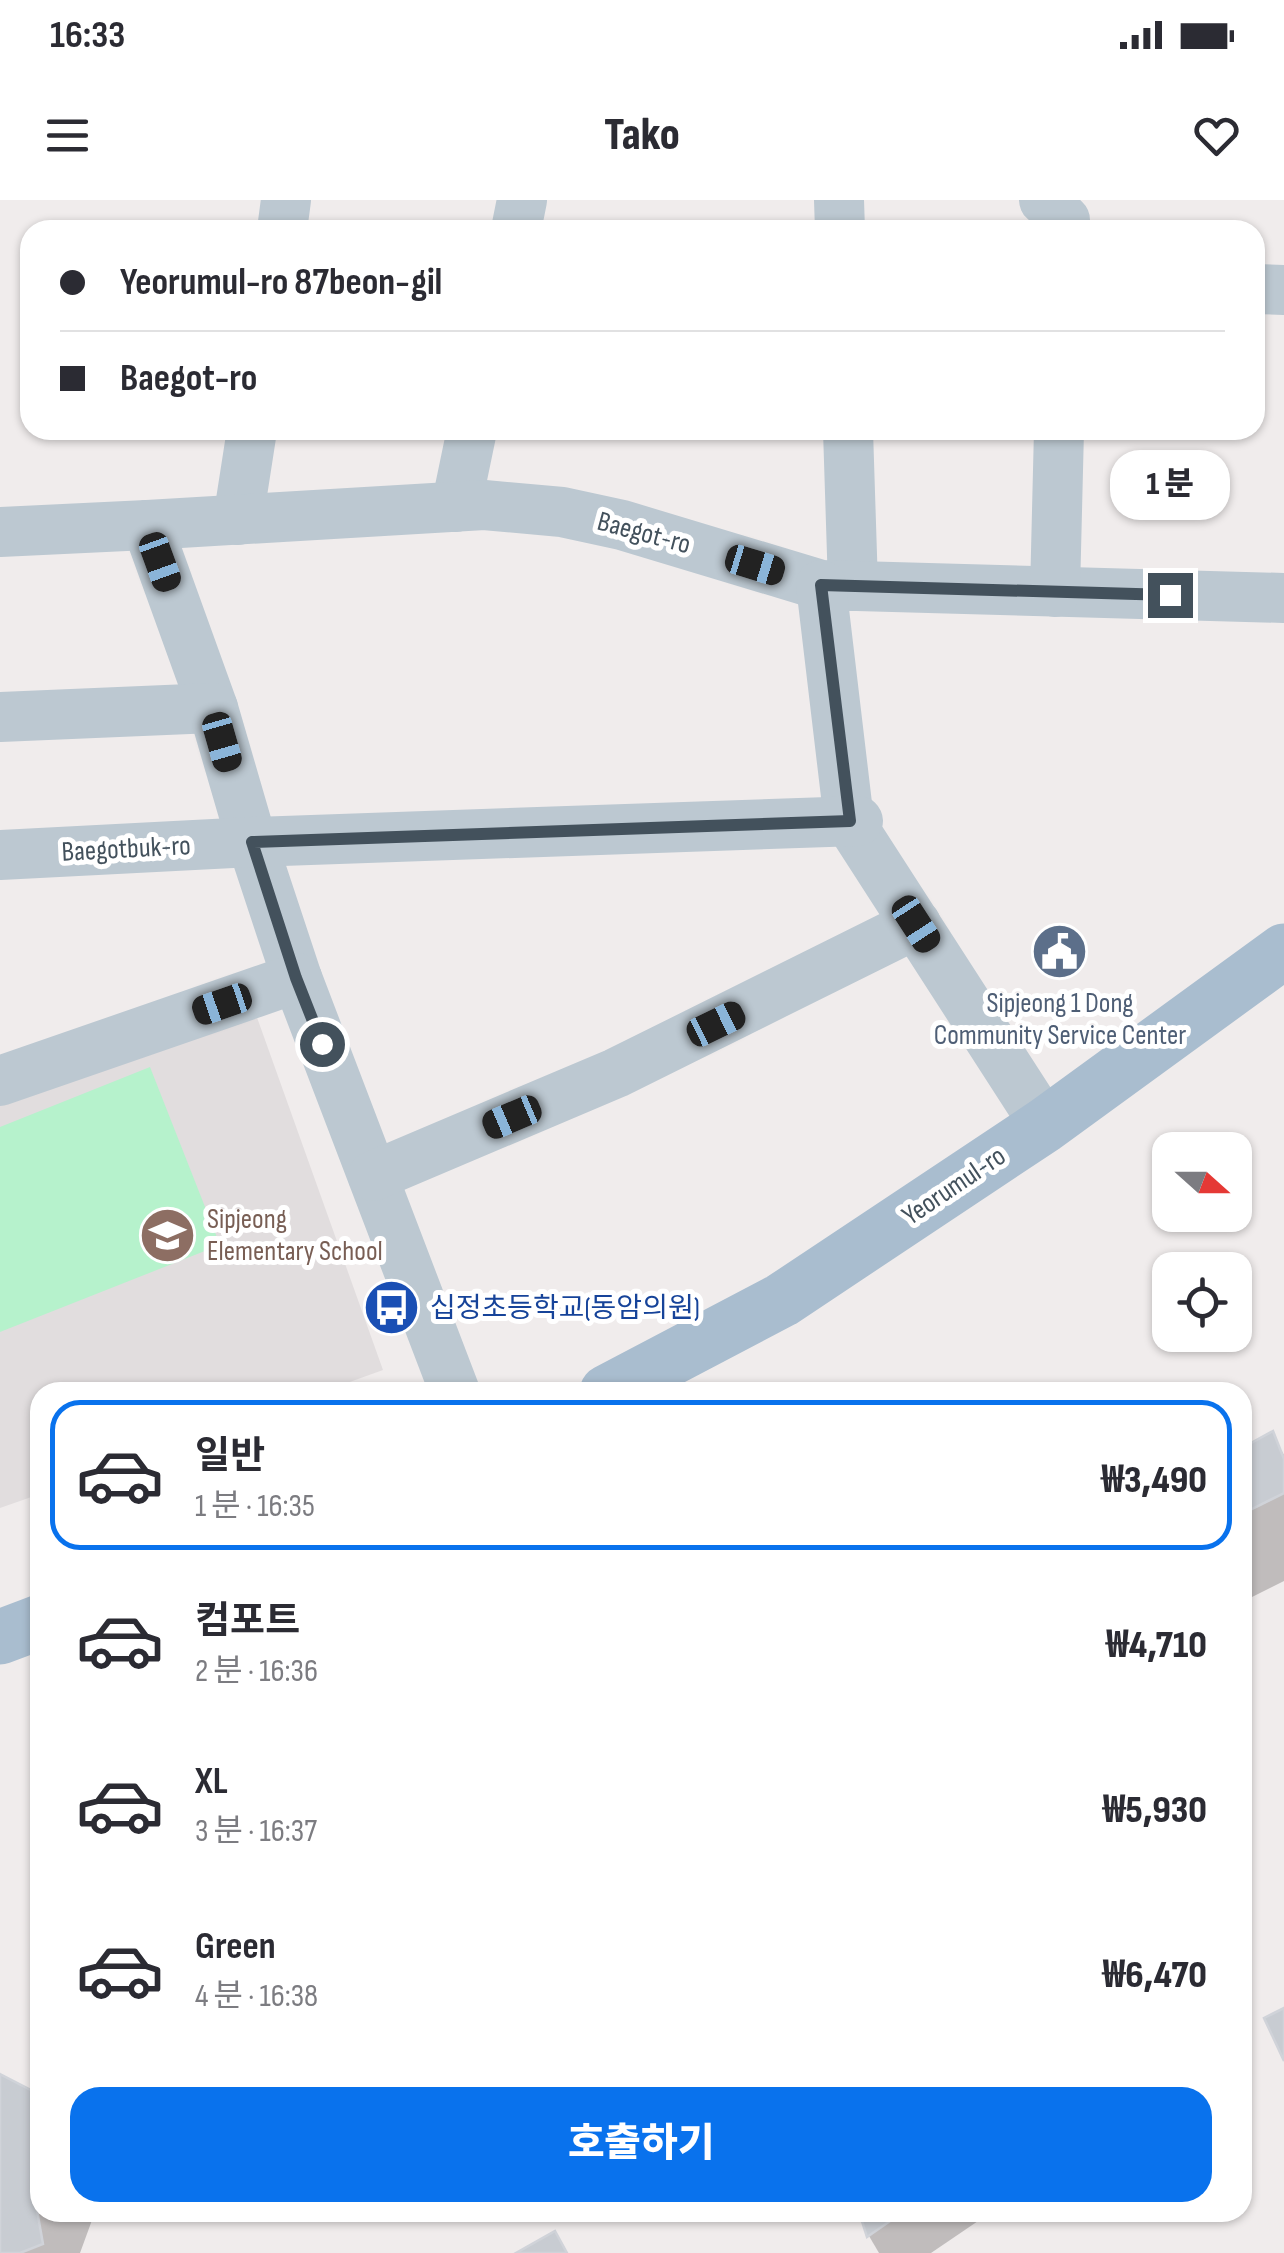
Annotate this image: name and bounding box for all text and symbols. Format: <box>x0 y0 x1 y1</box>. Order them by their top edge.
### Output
text: 16:33 <box>50 13 125 58</box>
icon: menu <box>40 108 95 163</box>
text: Tako <box>604 108 680 163</box>
icon: heart <box>1189 108 1244 163</box>
text: Yeorumul-ro 87beon-gil <box>120 260 442 305</box>
text: Baegot-ro <box>120 356 257 401</box>
callout: 1 분 <box>1110 450 1230 520</box>
text: 1 분 <box>1146 465 1194 504</box>
street label: Baegot-ro <box>594 505 694 561</box>
car <box>136 529 184 595</box>
car <box>722 542 788 588</box>
route end <box>1148 573 1193 618</box>
car <box>199 709 245 775</box>
street label: Baegotbuk-ro <box>61 829 191 869</box>
car <box>887 891 945 957</box>
public building icon: Sipjeong 1 Dong Community Service Center <box>1030 922 1090 982</box>
car <box>189 980 255 1028</box>
place label: Sipjeong 1 Dong Community Service Center <box>934 987 1186 1052</box>
car <box>682 997 750 1051</box>
route start <box>300 1022 345 1067</box>
car <box>479 1091 545 1143</box>
north arrow <box>1152 1132 1252 1232</box>
map controls <box>1152 1132 1252 1352</box>
street label: Yeorumul-ro <box>896 1140 1012 1232</box>
place label: Sipjeong Elementary School <box>207 1203 383 1268</box>
school or university icon: Sipjeong Elementary School <box>138 1205 198 1265</box>
button: locate <box>1152 1252 1252 1352</box>
bus stop icon: 십정초등학교(동암의원) <box>361 1278 421 1338</box>
place label: 십정초등학교(동암의원) <box>430 1292 700 1325</box>
icon: car <box>75 1430 165 1520</box>
text: 일반 <box>195 1434 265 1479</box>
text: ₩3,490 <box>1101 1458 1207 1503</box>
text: 1 분 · 16:35 <box>195 1487 315 1526</box>
icon: car <box>75 1595 165 1685</box>
text: 컴포트 <box>195 1599 300 1644</box>
text: ₩4,710 <box>1106 1623 1207 1668</box>
text: 2 분 · 16:36 <box>195 1652 318 1691</box>
text: XL <box>195 1759 228 1804</box>
icon: car <box>75 1760 165 1850</box>
text: ₩5,930 <box>1103 1788 1207 1833</box>
text: 3 분 · 16:37 <box>195 1812 317 1851</box>
text: Green <box>195 1924 276 1969</box>
icon: car <box>75 1925 165 2015</box>
text: ₩6,470 <box>1103 1953 1207 1998</box>
text: 4 분 · 16:38 <box>195 1977 318 2016</box>
button: 호출하기 <box>70 2087 1212 2202</box>

